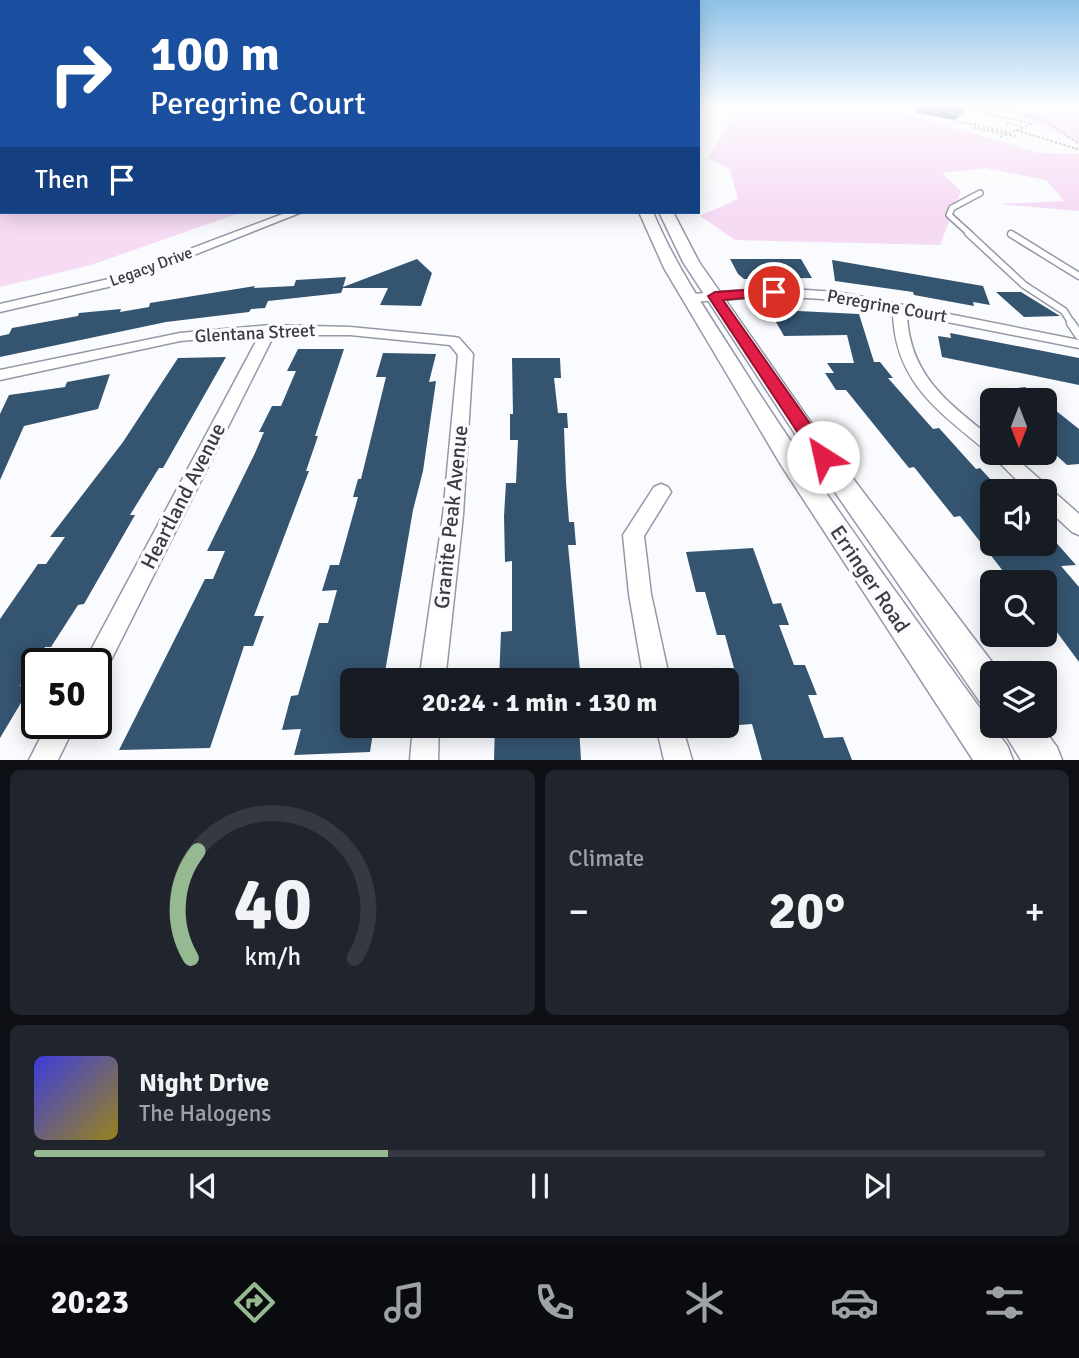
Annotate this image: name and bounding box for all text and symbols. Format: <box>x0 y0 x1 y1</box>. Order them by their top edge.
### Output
text: 100 m <box>150 24 280 84</box>
icon: right <box>35 28 126 119</box>
text: Peregrine Court <box>150 84 366 123</box>
icon: arrive <box>103 161 141 199</box>
text: Then <box>35 164 89 196</box>
street label: Legacy Drive <box>107 243 195 291</box>
pin <box>744 262 804 322</box>
icon: arrive <box>755 273 793 311</box>
street label: Peregrine Court <box>825 285 949 327</box>
street label: Glentana Street <box>194 319 316 347</box>
north arrow <box>980 388 1057 466</box>
map controls <box>980 388 1057 738</box>
street label: Heartland Avenue <box>135 419 231 573</box>
position arrow <box>786 420 860 494</box>
street label: Granite Peak Avenue <box>428 424 474 610</box>
button: sound <box>980 479 1057 556</box>
street label: Erringer Road <box>825 520 915 638</box>
button: search <box>980 570 1057 647</box>
speed limit sign: 50 <box>21 648 112 739</box>
button: layers <box>980 661 1057 738</box>
text: 20:24 · 1 min · 130 m <box>422 687 657 719</box>
text: Climate <box>569 844 644 873</box>
text: 40 <box>233 861 312 950</box>
text: 20° <box>768 879 845 943</box>
text: − <box>569 888 589 935</box>
text: + <box>1024 888 1045 935</box>
text: km/h <box>244 941 301 972</box>
text: Night Drive <box>139 1067 269 1099</box>
text: The Halogens <box>139 1099 271 1128</box>
icon: previous <box>184 1167 222 1205</box>
icon: pause <box>521 1167 559 1205</box>
icon: next <box>858 1167 896 1205</box>
icon: directions <box>230 1278 279 1327</box>
icon: music <box>380 1278 429 1327</box>
icon: phone <box>530 1278 579 1327</box>
icon: climate <box>680 1278 729 1327</box>
icon: car <box>830 1278 879 1327</box>
icon: filters <box>980 1278 1029 1327</box>
text: 20:23 <box>50 1283 129 1322</box>

